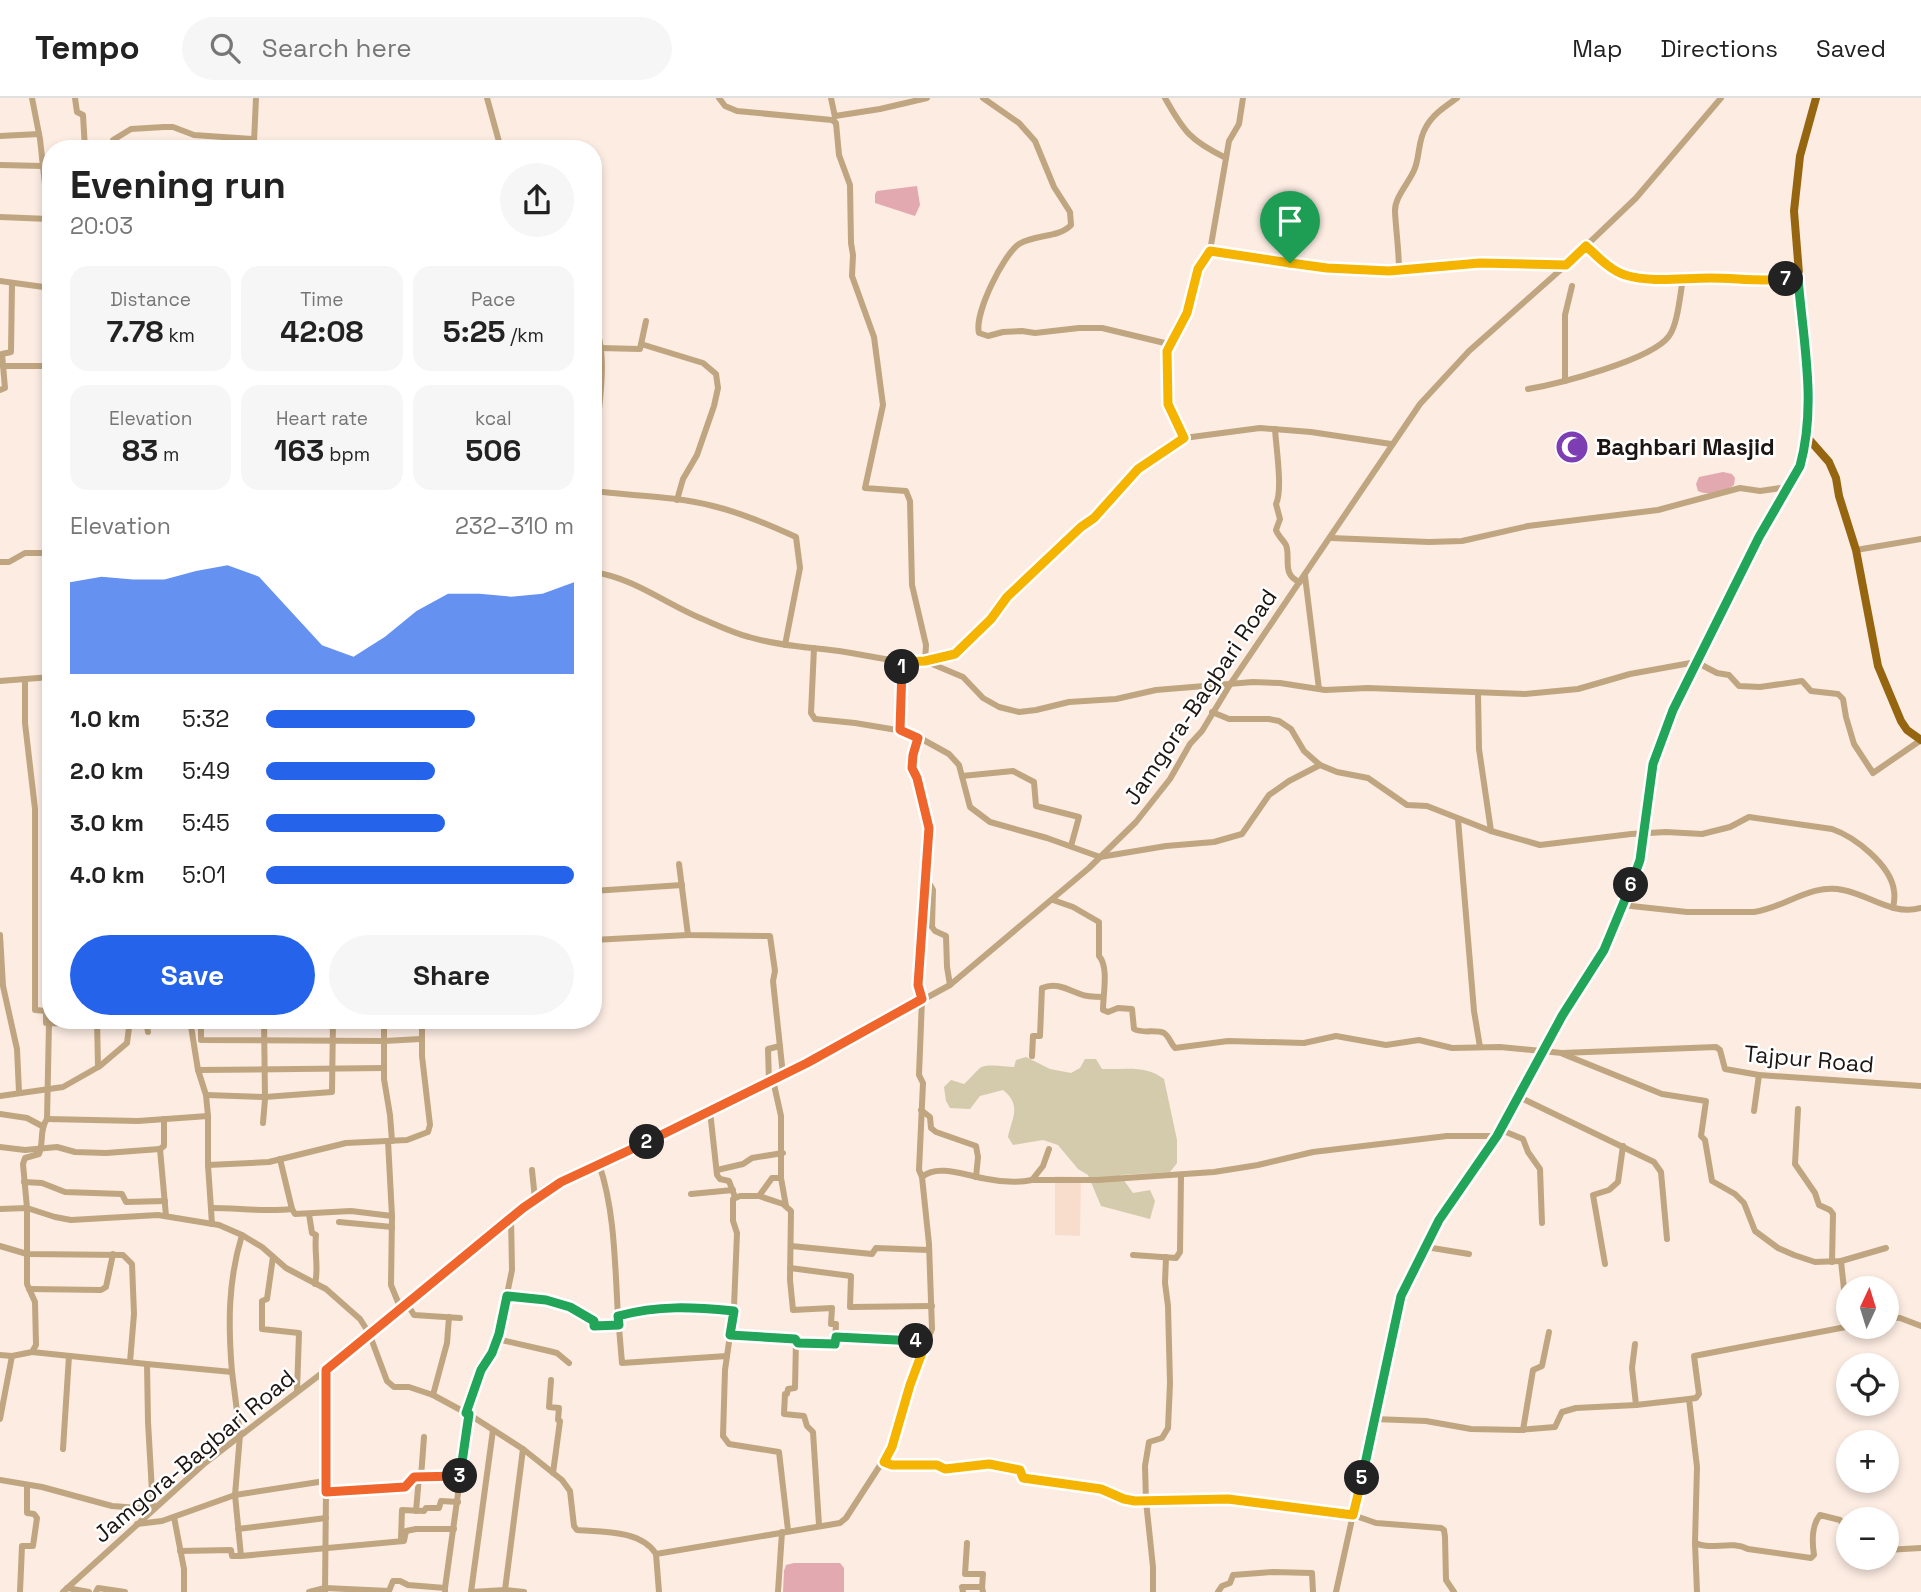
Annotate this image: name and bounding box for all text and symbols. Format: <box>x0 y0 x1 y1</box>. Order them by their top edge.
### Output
search box <box>182 17 672 80</box>
text: Tempo <box>35 27 140 69</box>
icon: search <box>206 29 244 67</box>
text: Search here <box>262 31 412 65</box>
text: Map <box>1572 33 1622 64</box>
text: Directions <box>1660 33 1778 64</box>
text: Saved <box>1816 33 1886 64</box>
text: Evening run <box>70 161 286 209</box>
button: share <box>500 163 574 237</box>
pin <box>1260 191 1320 263</box>
icon: arrive <box>1271 202 1309 240</box>
text: 20:03 <box>70 211 133 241</box>
pin: 7 <box>1768 262 1803 296</box>
text: 7 <box>1780 266 1791 291</box>
text: Distance <box>110 287 191 312</box>
text: Time <box>300 287 344 312</box>
text: Pace <box>471 287 516 312</box>
text: 7.78 <box>106 312 164 351</box>
text: 42:08 <box>280 312 364 351</box>
text: 5:25 <box>443 312 505 351</box>
text: km <box>164 323 195 348</box>
text: /km <box>505 323 544 348</box>
text: Elevation <box>109 406 192 431</box>
text: Heart rate <box>276 406 368 431</box>
text: kcal <box>475 406 512 431</box>
mosque icon: Baghbari Masjid <box>1553 428 1591 466</box>
text: 83 <box>122 431 158 470</box>
text: 163 <box>274 431 324 470</box>
text: 506 <box>465 431 521 470</box>
place label: Baghbari Masjid <box>1596 432 1775 462</box>
text: m <box>158 442 179 467</box>
text: bpm <box>324 442 370 467</box>
text: Elevation <box>70 511 171 541</box>
text: 232–310 m <box>455 511 574 541</box>
street label: Jamgora-Bagbari Road <box>1116 583 1284 811</box>
pin: 1 <box>884 650 920 684</box>
text: 1 <box>897 654 906 679</box>
text: 1.0 km <box>70 704 140 734</box>
text: 5:32 <box>182 704 229 734</box>
text: 2.0 km <box>70 756 144 786</box>
text: 5:49 <box>182 756 230 786</box>
text: 3.0 km <box>70 808 144 838</box>
text: 5:45 <box>182 808 230 838</box>
text: 4.0 km <box>70 860 145 890</box>
text: 5:01 <box>182 860 226 890</box>
pin: 6 <box>1614 868 1648 902</box>
text: 6 <box>1625 872 1636 897</box>
button: Save <box>70 935 315 1015</box>
button: Share <box>329 935 574 1015</box>
street label: Tajpur Road <box>1743 1038 1875 1080</box>
pin: 2 <box>630 1124 664 1160</box>
text: 2 <box>641 1129 652 1154</box>
north arrow <box>1836 1276 1899 1339</box>
map controls <box>1836 1276 1899 1570</box>
pin: 4 <box>898 1324 934 1358</box>
text: 4 <box>909 1328 922 1353</box>
button: locate <box>1836 1353 1899 1416</box>
street label: Jamgora-Bagbari Road <box>87 1363 301 1549</box>
button: + <box>1836 1430 1899 1493</box>
pin: 3 <box>442 1458 477 1494</box>
pin: 5 <box>1344 1460 1380 1496</box>
text: 3 <box>454 1463 465 1488</box>
text: 5 <box>1356 1465 1367 1490</box>
button: − <box>1836 1507 1899 1570</box>

